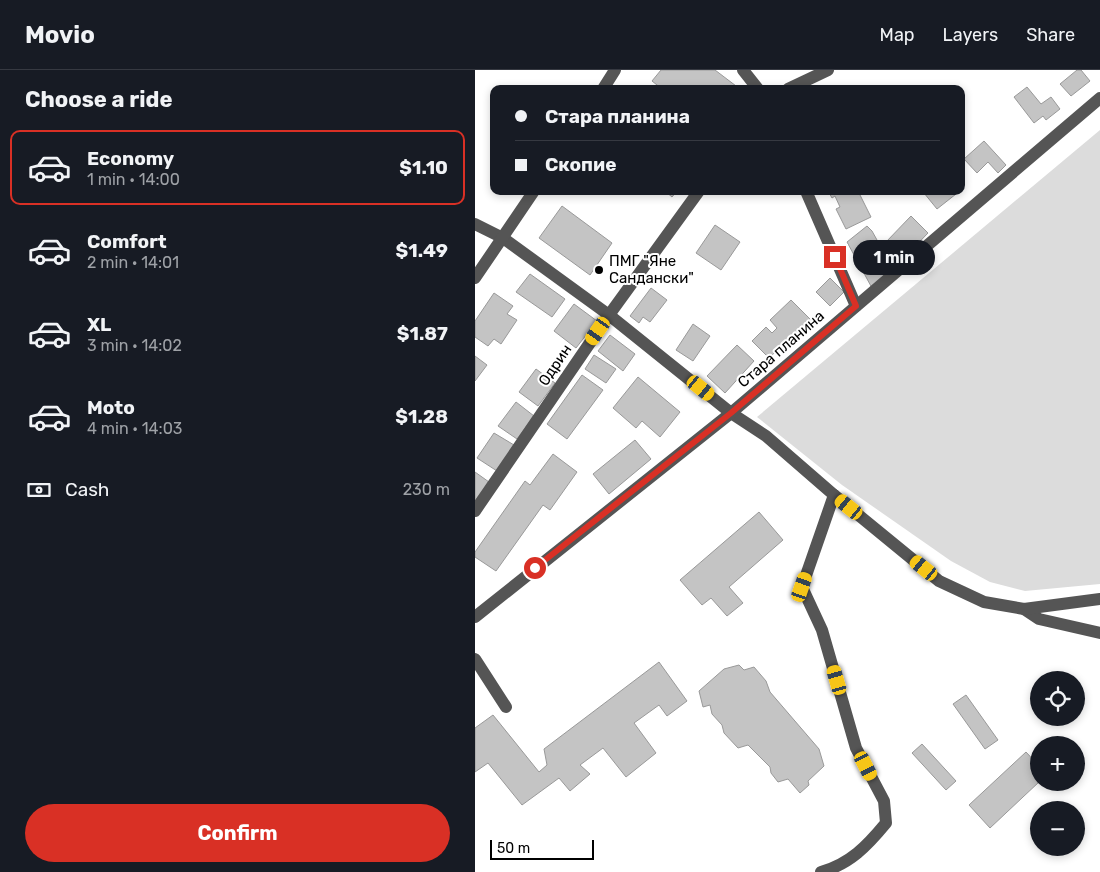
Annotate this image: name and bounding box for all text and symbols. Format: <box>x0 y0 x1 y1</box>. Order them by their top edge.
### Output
text: Movio <box>25 21 95 49</box>
text: Map <box>880 24 915 46</box>
text: Layers <box>943 24 998 46</box>
text: Share <box>1026 24 1075 46</box>
text: Choose a ride <box>25 86 172 113</box>
text: Стара планина <box>545 105 690 128</box>
icon: car <box>27 145 72 190</box>
text: Economy <box>87 147 174 170</box>
text: Скопие <box>545 153 616 176</box>
text: $1.10 <box>399 156 448 179</box>
text: 1 min · 14:00 <box>87 170 180 189</box>
icon: car <box>27 228 72 273</box>
text: Comfort <box>87 230 167 253</box>
text: $1.49 <box>396 239 448 262</box>
callout: 1 min <box>853 240 935 274</box>
route end <box>824 246 846 268</box>
text: 1 min <box>874 248 914 267</box>
place label: ПМГ "Яне Сандански" <box>609 252 694 287</box>
text: 2 min · 14:01 <box>87 253 179 272</box>
marker: ПМГ "Яне Сандански" <box>593 264 605 276</box>
street label: Стара планина <box>734 307 828 391</box>
icon: car <box>27 311 72 356</box>
text: XL <box>87 313 111 336</box>
car <box>583 314 612 348</box>
text: $1.87 <box>397 322 448 345</box>
text: 3 min · 14:02 <box>87 336 182 355</box>
street label: Одрин <box>535 341 575 389</box>
car <box>684 373 717 403</box>
icon: car <box>27 394 72 439</box>
text: Moto <box>87 396 135 419</box>
text: $1.28 <box>395 405 448 428</box>
text: 4 min · 14:03 <box>87 419 182 438</box>
icon: cash <box>25 476 53 504</box>
text: Cash <box>65 478 109 501</box>
text: 230 m <box>403 480 450 499</box>
car <box>832 492 865 522</box>
car <box>907 553 940 583</box>
route start <box>524 557 546 579</box>
car <box>790 570 813 604</box>
car <box>825 664 848 696</box>
map controls <box>1030 671 1085 856</box>
button: locate <box>1030 671 1085 726</box>
button: + <box>1030 736 1085 791</box>
car <box>852 749 879 783</box>
button: − <box>1030 801 1085 856</box>
button: Confirm <box>25 804 450 862</box>
scale bar <box>490 837 594 860</box>
text: 50 m <box>497 840 530 857</box>

